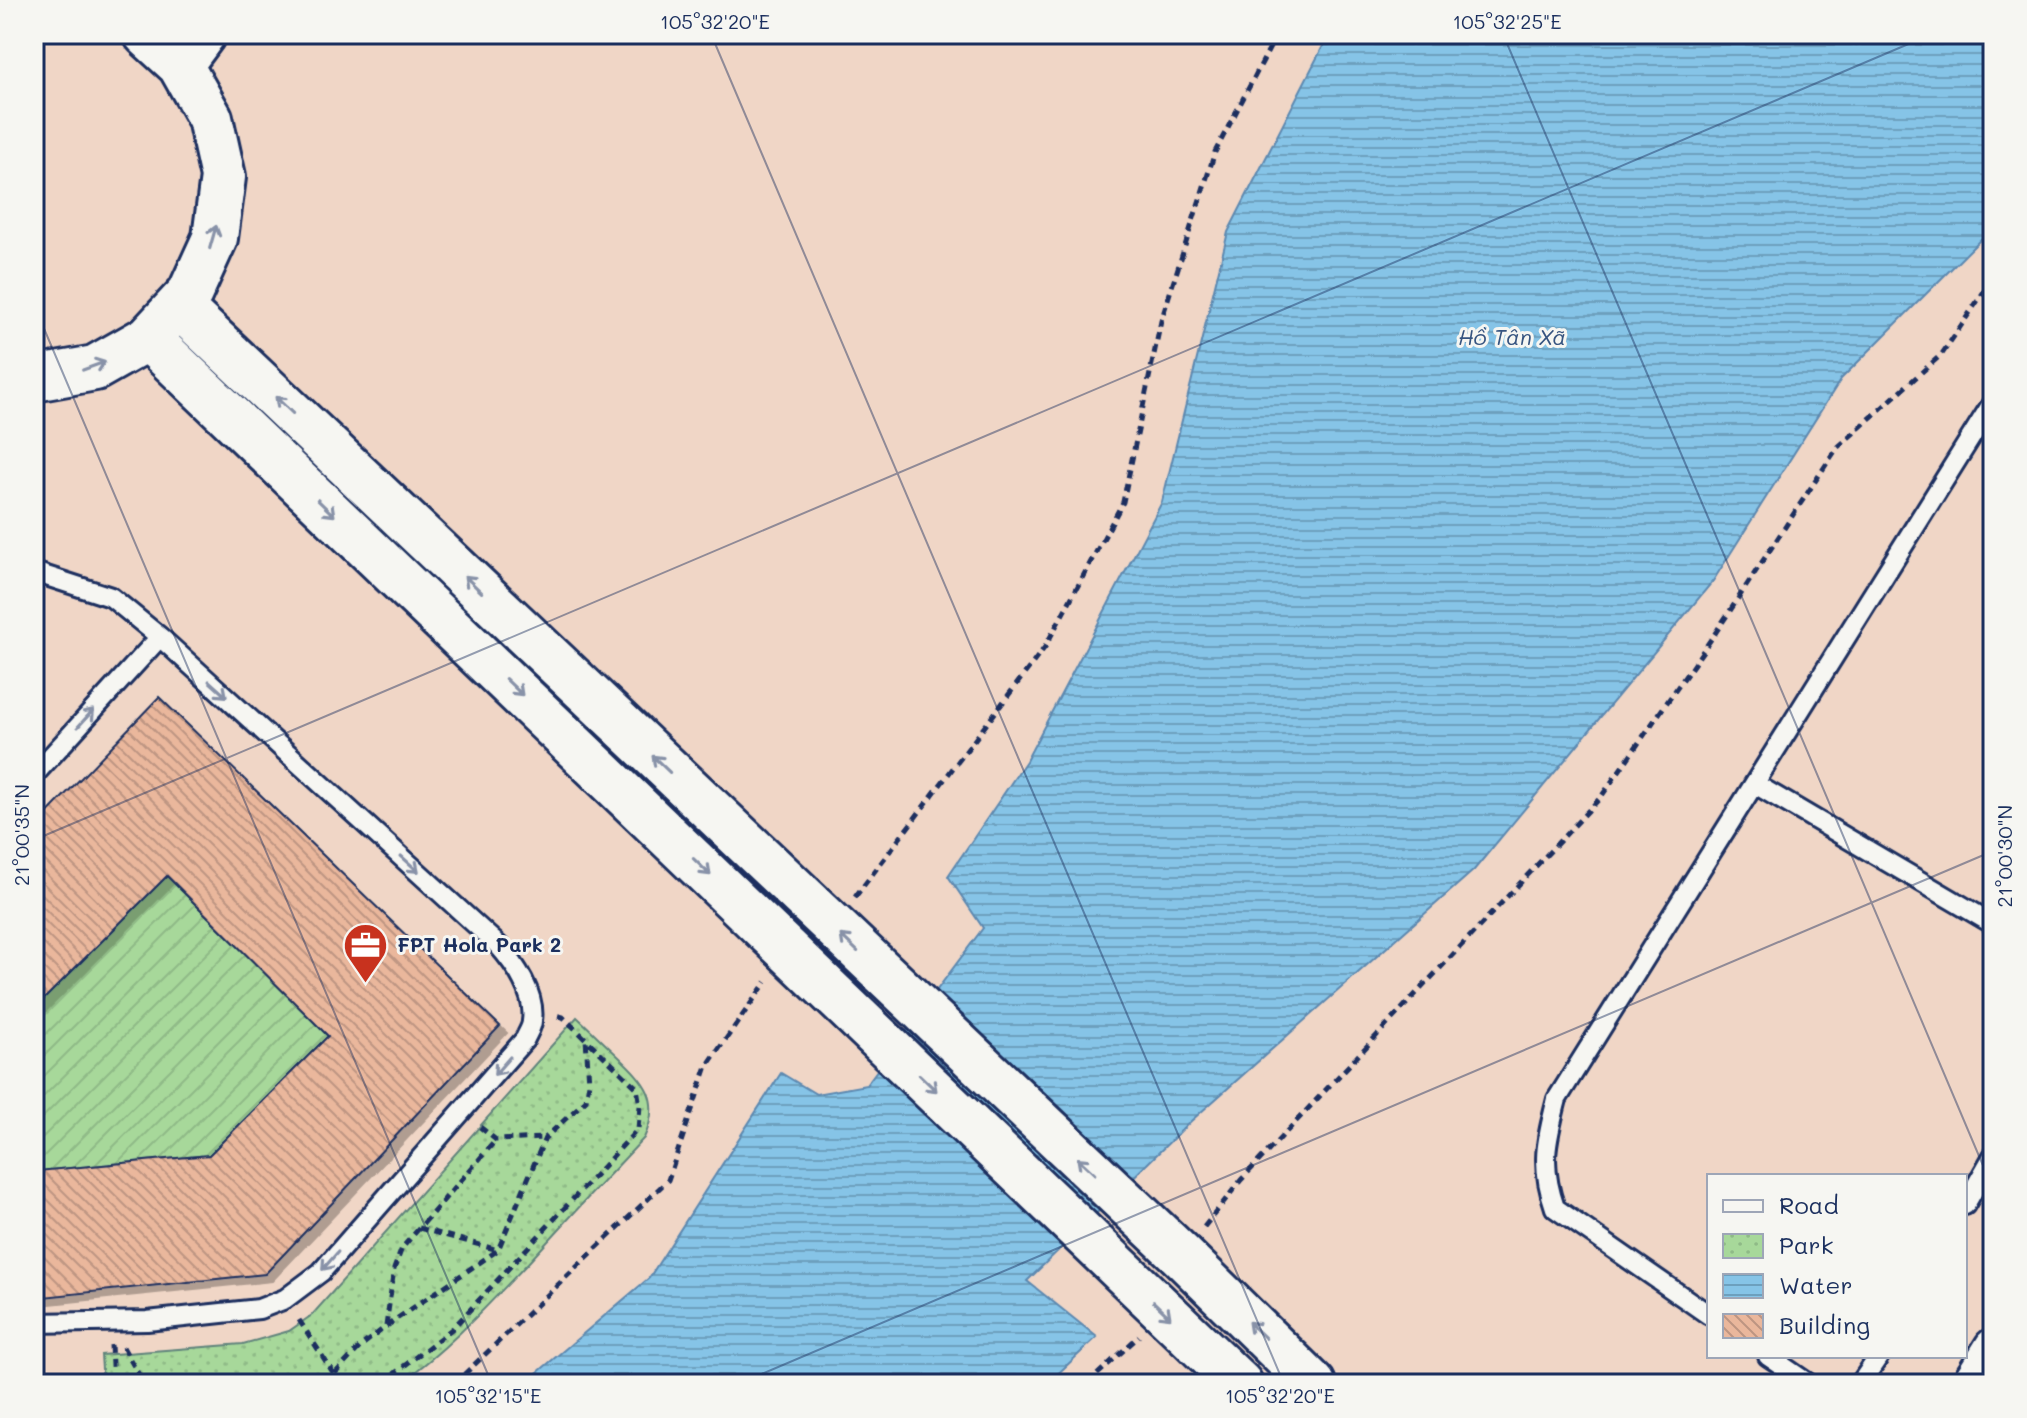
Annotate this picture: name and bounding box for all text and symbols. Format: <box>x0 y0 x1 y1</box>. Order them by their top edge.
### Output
text: 105°32'20"E <box>660 8 770 34</box>
text: 105°32'25"E <box>1452 8 1562 34</box>
one-way arrow <box>207 224 222 250</box>
water label: Hồ Tân Xã <box>1458 322 1566 351</box>
one-way arrow <box>81 357 106 372</box>
one-way arrow <box>274 396 294 415</box>
one-way arrow <box>316 498 336 517</box>
one-way arrow <box>463 575 483 594</box>
one-way arrow <box>504 678 524 697</box>
one-way arrow <box>207 680 227 698</box>
one-way arrow <box>77 708 95 728</box>
one-way arrow <box>651 754 671 773</box>
text: 21°00'35"N <box>8 784 34 886</box>
text: 21°00'30"N <box>1991 805 2017 907</box>
one-way arrow <box>400 855 420 874</box>
one-way arrow <box>692 857 711 876</box>
office icon: FPT Hola Park 2 <box>342 921 390 984</box>
place label: FPT Hola Park 2 <box>397 931 561 957</box>
one-way arrow <box>840 934 860 953</box>
one-way arrow <box>493 1055 511 1075</box>
one-way arrow <box>918 1073 937 1092</box>
one-way arrow <box>1076 1157 1096 1176</box>
legend <box>1707 1174 1967 1358</box>
text: Road <box>1779 1189 1839 1220</box>
text: Park <box>1779 1229 1833 1260</box>
one-way arrow <box>321 1250 339 1271</box>
text: Water <box>1779 1269 1853 1300</box>
one-way arrow <box>1152 1300 1172 1319</box>
text: Building <box>1779 1309 1870 1340</box>
one-way arrow <box>1247 1320 1267 1339</box>
text: 105°32'15"E <box>434 1382 542 1408</box>
text: 105°32'20"E <box>1225 1382 1335 1408</box>

